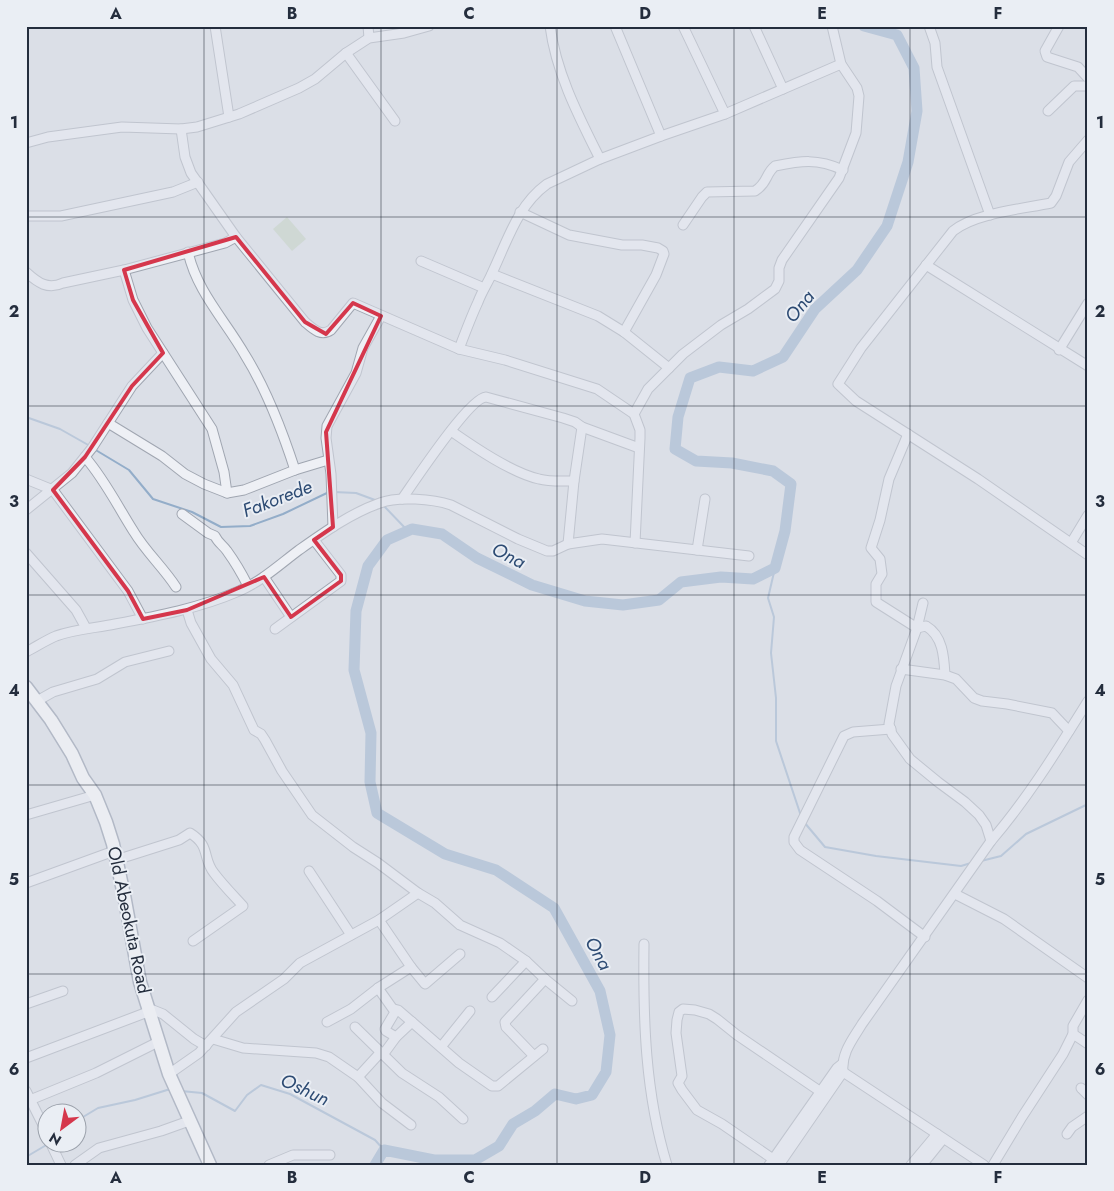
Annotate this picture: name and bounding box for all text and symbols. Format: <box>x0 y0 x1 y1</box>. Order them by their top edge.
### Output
text: A <box>109 2 122 25</box>
text: B <box>287 2 297 25</box>
text: C <box>463 2 475 25</box>
text: D <box>639 2 651 25</box>
text: E <box>817 2 827 25</box>
text: F <box>994 2 1002 25</box>
text: 1 <box>10 111 18 134</box>
text: 1 <box>1096 111 1104 134</box>
water label: Ona <box>778 284 821 328</box>
text: 2 <box>9 300 19 323</box>
text: 2 <box>1095 300 1105 323</box>
water label: Fakorede <box>238 473 316 524</box>
text: 3 <box>9 490 19 513</box>
text: 3 <box>1095 490 1105 513</box>
water label: Ona <box>487 536 531 576</box>
text: 4 <box>8 679 20 702</box>
text: 4 <box>1094 679 1106 702</box>
street label: Old Abeokuta Road <box>101 844 157 996</box>
text: 5 <box>9 868 19 891</box>
text: 5 <box>1095 868 1105 891</box>
water label: Ona <box>578 931 619 975</box>
text: 6 <box>9 1058 19 1081</box>
text: 6 <box>1095 1058 1105 1081</box>
water label: Oshun <box>276 1066 334 1112</box>
north arrow <box>38 1104 88 1154</box>
text: N <box>45 1128 65 1150</box>
text: A <box>109 1166 122 1189</box>
text: B <box>287 1166 297 1189</box>
text: C <box>463 1166 475 1189</box>
text: D <box>639 1166 651 1189</box>
text: E <box>817 1166 827 1189</box>
text: F <box>994 1166 1002 1189</box>

